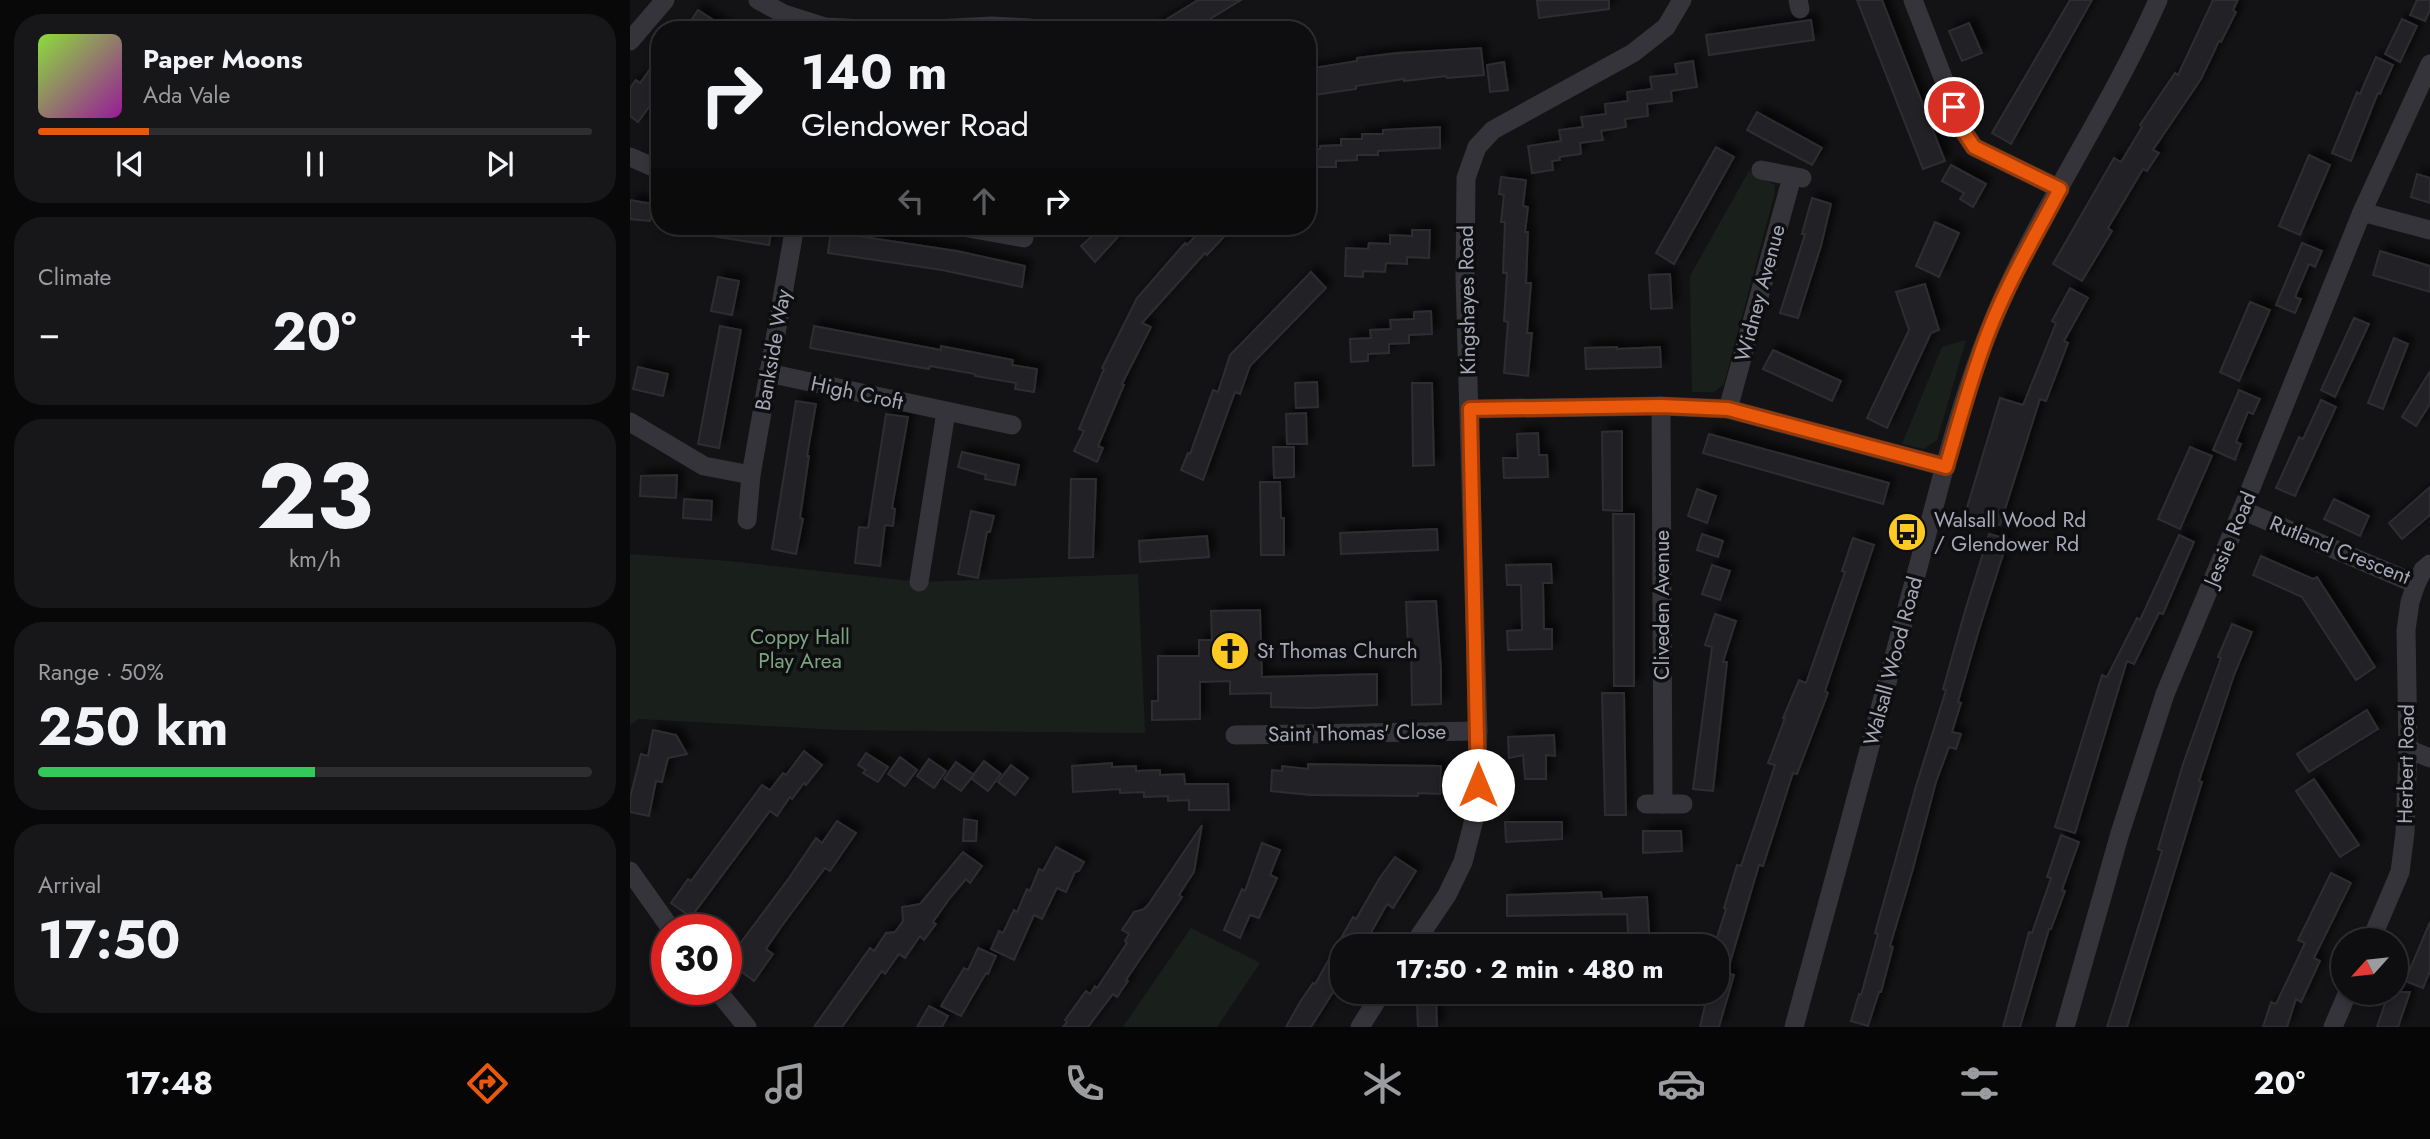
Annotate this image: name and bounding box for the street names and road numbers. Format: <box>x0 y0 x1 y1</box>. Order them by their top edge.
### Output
street label: Widney Avenue <box>1727 221 1793 365</box>
street label: Kingshayes Road <box>1451 225 1483 375</box>
street label: Bankside Way <box>748 286 799 413</box>
street label: High Croft <box>808 369 906 417</box>
street label: Jessie Road <box>2195 487 2263 594</box>
street label: Rutland Crescent <box>2265 508 2415 592</box>
street label: Cliveden Avenue <box>1647 530 1677 680</box>
street label: Walsall Wood Road <box>1856 573 1930 749</box>
street label: Herbert Road <box>2390 704 2422 824</box>
street label: Saint Thomas' Close <box>1268 716 1447 750</box>

